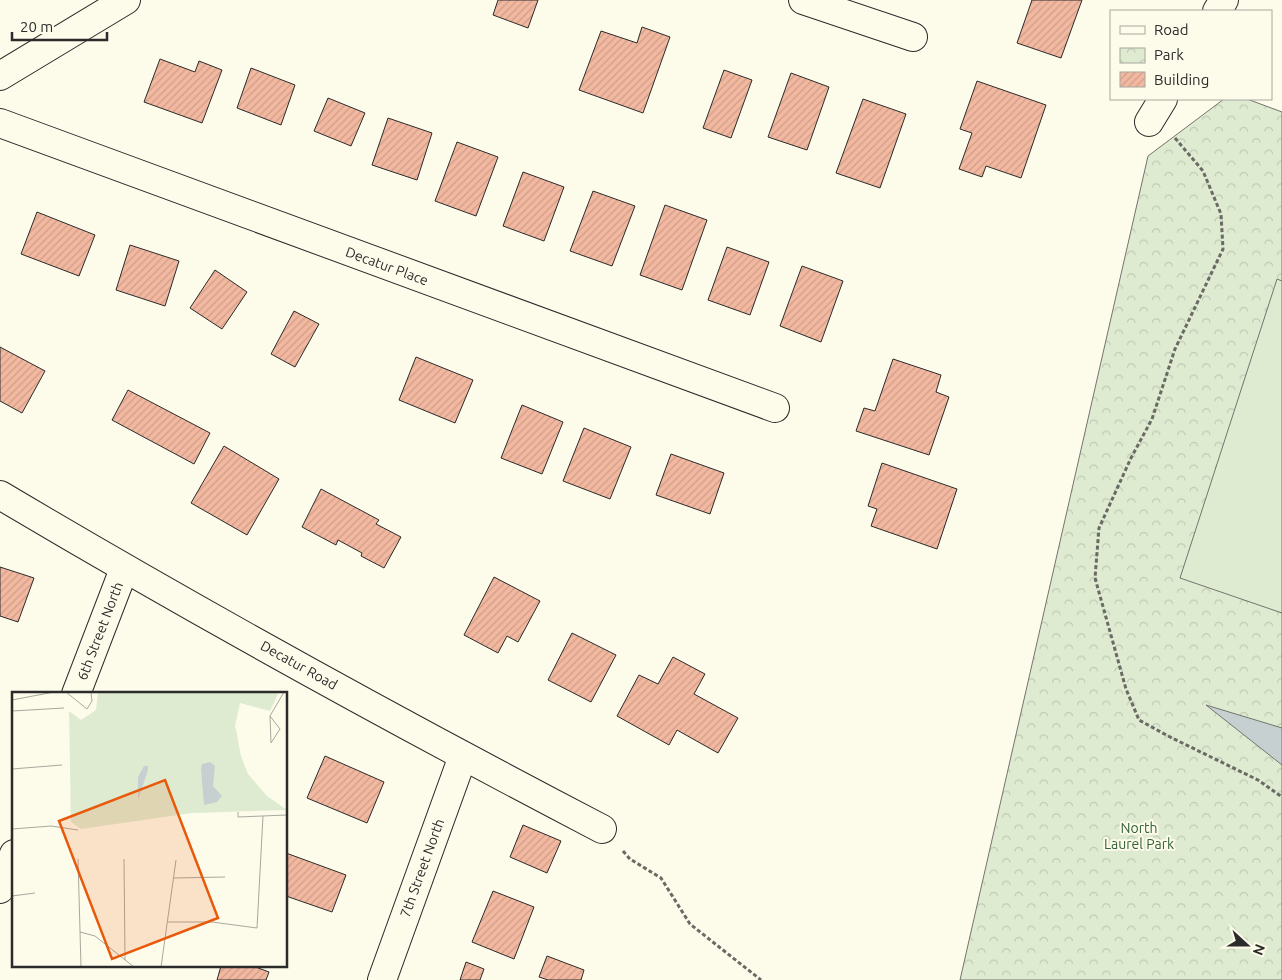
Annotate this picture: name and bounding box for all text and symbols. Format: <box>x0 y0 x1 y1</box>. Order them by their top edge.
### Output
scale bar <box>12 10 108 42</box>
legend <box>1110 10 1272 100</box>
text: 20 m <box>20 18 53 35</box>
text: Road <box>1154 21 1189 38</box>
text: Park <box>1154 46 1184 63</box>
text: Building <box>1154 71 1209 88</box>
street label: Decatur Place <box>344 244 430 288</box>
street label: 6th Street North <box>74 580 126 682</box>
street label: Decatur Road <box>258 637 340 693</box>
inset map <box>12 692 288 968</box>
street label: 7th Street North <box>397 816 447 920</box>
park label: North Laurel Park <box>1104 820 1174 852</box>
north arrow <box>1222 920 1272 970</box>
text: N <box>1250 942 1268 957</box>

